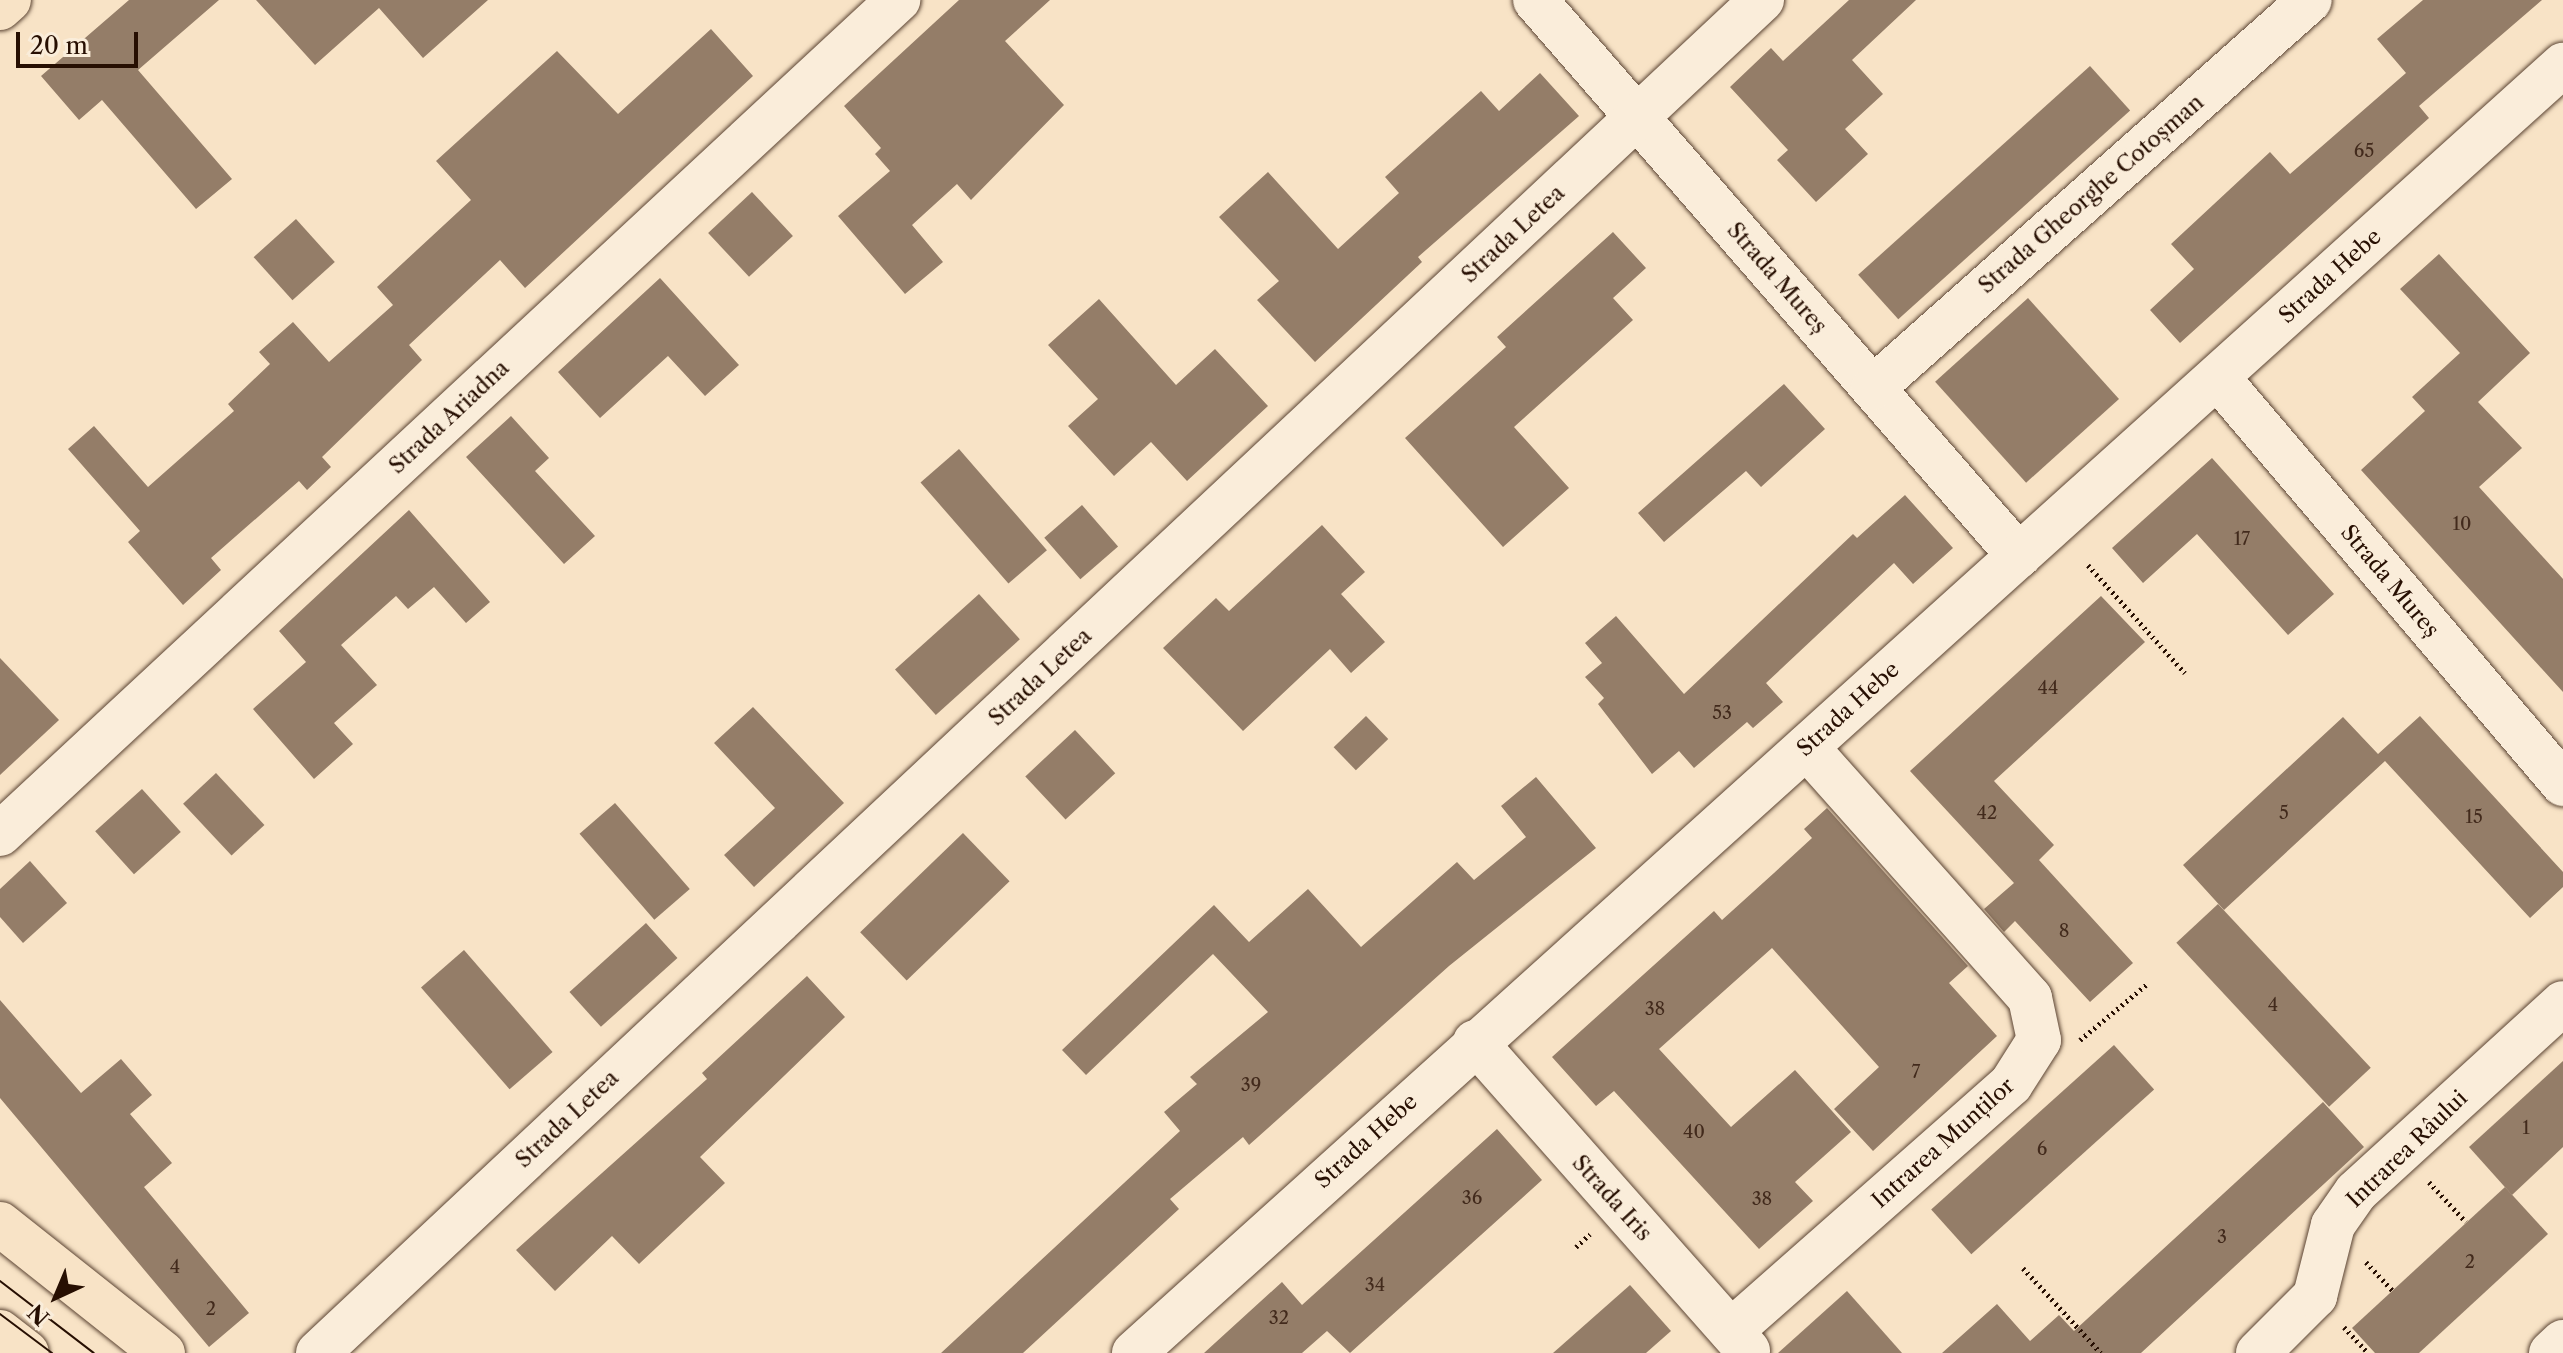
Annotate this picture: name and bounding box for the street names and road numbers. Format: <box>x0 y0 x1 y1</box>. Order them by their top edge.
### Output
street label: Strada Gheorghe Cotoșman <box>1973 89 2209 299</box>
street label: Strada Letea <box>1456 180 1570 288</box>
street label: Strada Mureș <box>1721 217 1833 339</box>
street label: Strada Hebe <box>2273 223 2387 329</box>
street label: Strada Ariadna <box>383 354 515 480</box>
street label: Strada Mureș <box>2335 519 2445 643</box>
street label: Strada Letea <box>983 623 1097 731</box>
street label: Strada Hebe <box>1791 656 1905 762</box>
street label: Strada Letea <box>510 1065 624 1173</box>
street label: Intrarea Munților <box>1866 1072 2020 1214</box>
street label: Intrarea Râului <box>2341 1085 2473 1213</box>
street label: Strada Hebe <box>1309 1088 1423 1194</box>
street label: Strada Iris <box>1567 1150 1657 1246</box>

